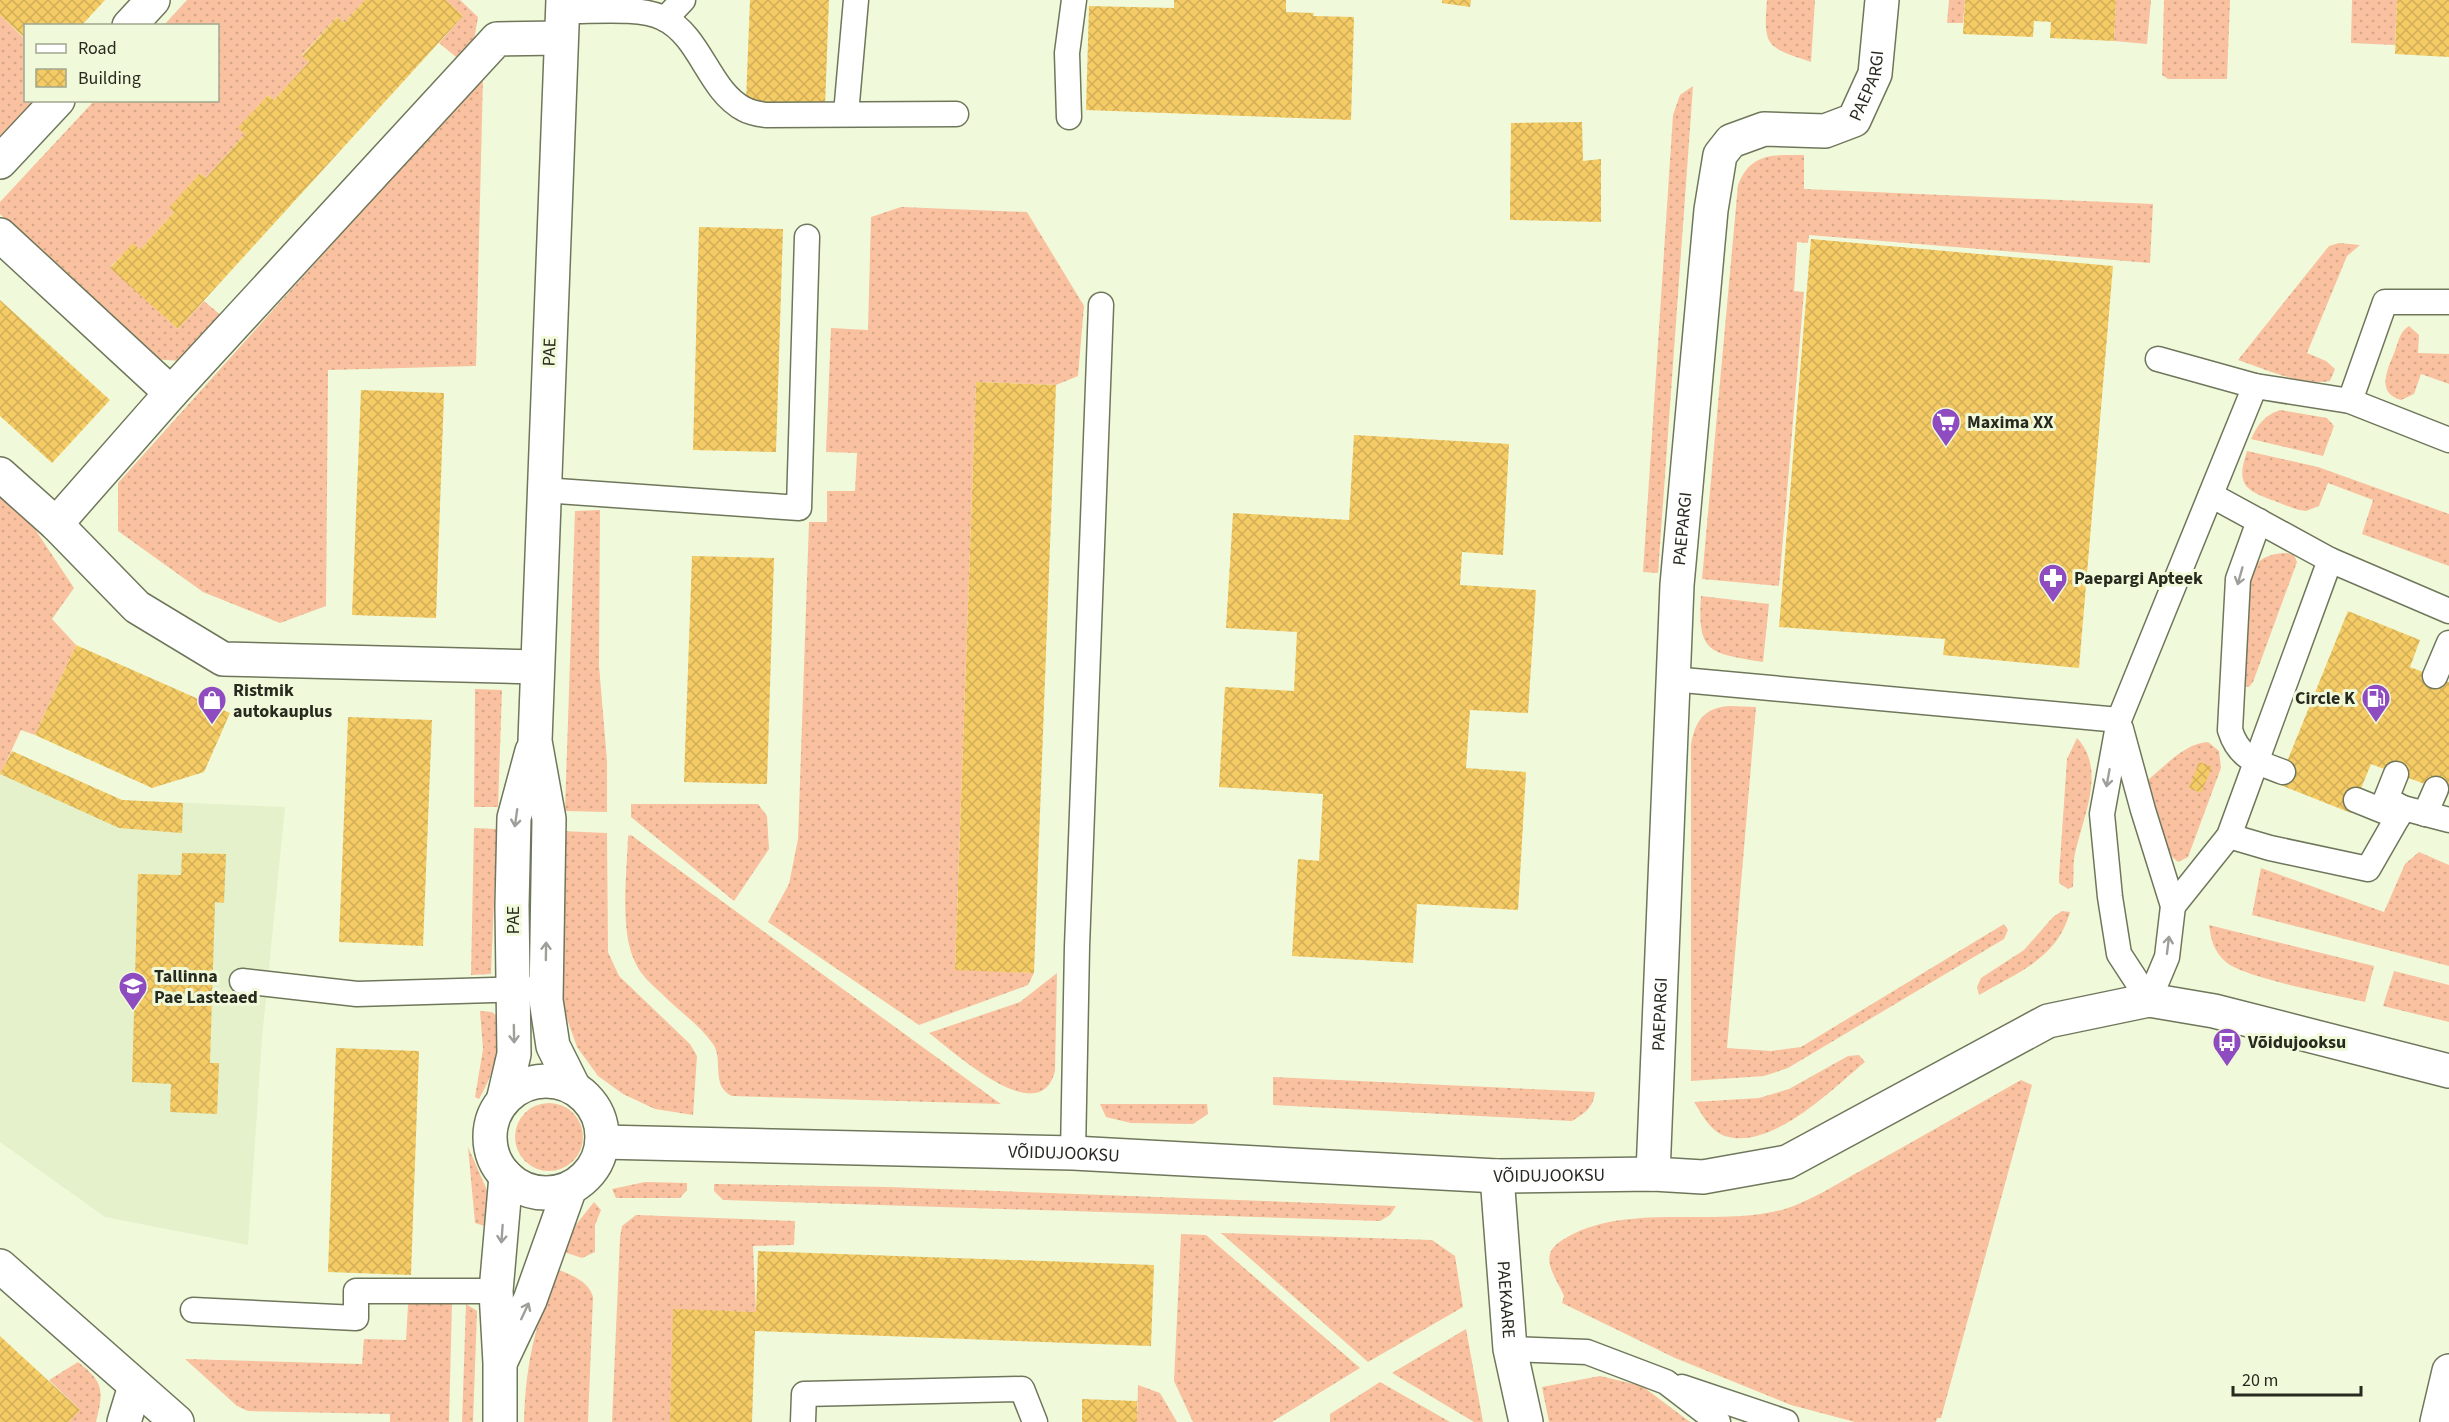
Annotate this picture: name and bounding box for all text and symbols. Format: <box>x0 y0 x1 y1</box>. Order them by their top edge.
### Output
legend <box>24 24 219 102</box>
text: Road <box>78 36 117 61</box>
street label: PAEPARGI <box>1843 49 1890 125</box>
text: Building <box>78 66 141 91</box>
street label: PAE <box>537 337 562 367</box>
supermarket icon: Maxima XX <box>1930 406 1962 448</box>
place label: Maxima XX <box>1967 410 2054 435</box>
street label: PAEPARGI <box>1667 491 1698 567</box>
pharmacy icon: Paepargi Apteek <box>2037 562 2069 604</box>
place label: Paepargi Apteek <box>2074 566 2203 591</box>
one-way arrow <box>2234 566 2245 585</box>
place label: Ristmik autokauplus <box>233 678 332 724</box>
fuel station icon: Circle K <box>2360 682 2392 724</box>
shop icon: Ristmik autokauplus <box>196 684 228 726</box>
place label: Circle K <box>2295 686 2356 711</box>
one-way arrow <box>2102 768 2113 787</box>
one-way arrow <box>510 807 521 827</box>
street label: PAE <box>501 906 526 934</box>
one-way arrow <box>2163 936 2174 956</box>
one-way arrow <box>541 941 552 961</box>
place label: Tallinna Pae Lasteaed <box>154 964 258 1010</box>
school or university icon: Tallinna Pae Lasteaed <box>117 970 149 1012</box>
street label: PAEPARGI <box>1646 977 1674 1052</box>
one-way arrow <box>508 1023 520 1043</box>
bus stop icon: Võidujooksu <box>2211 1026 2243 1068</box>
place label: Võidujooksu <box>2247 1030 2346 1055</box>
street label: VÕIDUJOOKSU <box>1008 1139 1120 1169</box>
street label: VÕIDUJOOKSU <box>1493 1163 1605 1189</box>
one-way arrow <box>496 1224 507 1244</box>
street label: PAEKAARE <box>1490 1260 1521 1340</box>
one-way arrow <box>520 1302 532 1320</box>
scale bar <box>2233 1359 2360 1397</box>
text: 20 m <box>2242 1368 2278 1393</box>

